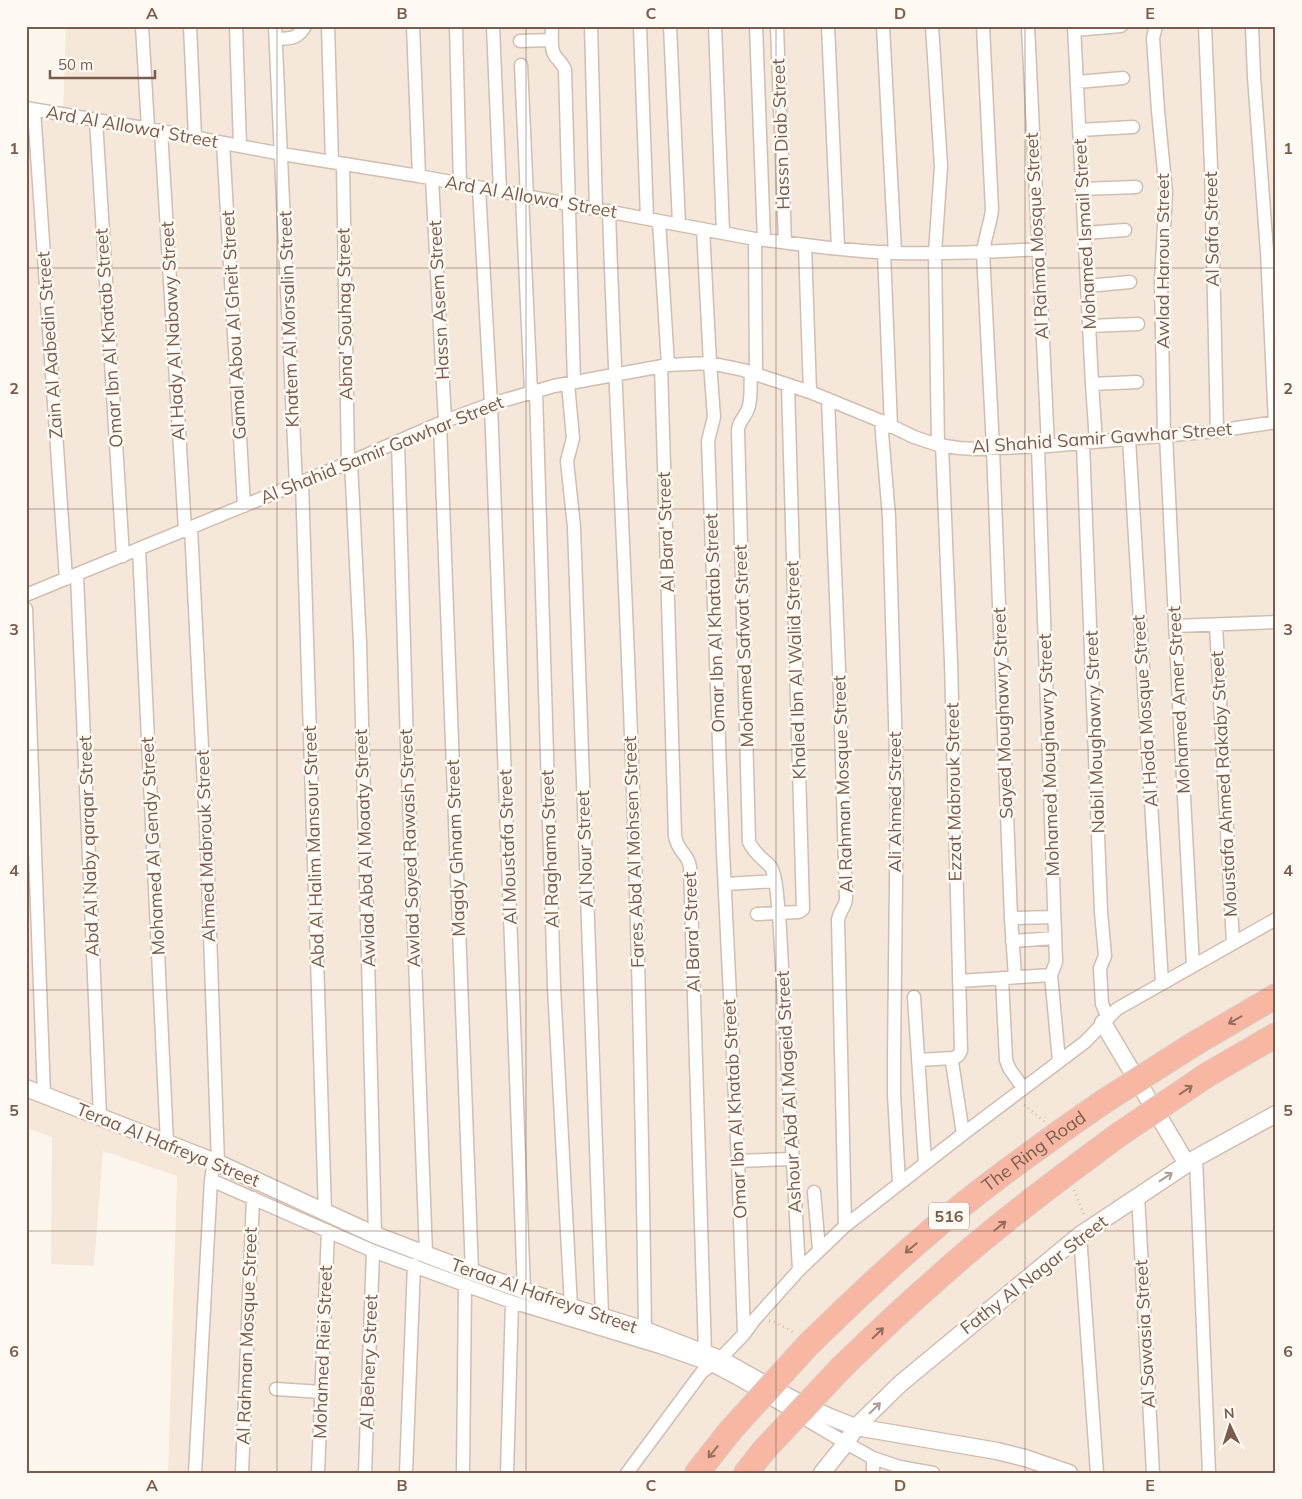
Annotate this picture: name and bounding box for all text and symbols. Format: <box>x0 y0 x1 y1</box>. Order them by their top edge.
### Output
text: A <box>146 3 158 23</box>
text: B <box>396 3 408 23</box>
text: C <box>646 3 657 23</box>
text: D <box>894 3 906 23</box>
text: E <box>1145 3 1155 23</box>
scale bar <box>50 48 155 80</box>
text: 50 m <box>58 55 93 74</box>
street label: Hassn Diab Street <box>766 58 795 210</box>
street label: Ard Al Allowa' Street <box>44 100 220 153</box>
street label: Al Rahma Mosque Street <box>1020 132 1053 340</box>
text: 1 <box>9 138 19 158</box>
street label: Mohamed Ismail Street <box>1068 138 1101 330</box>
text: 1 <box>1283 138 1293 158</box>
street label: Ard Al Allowa' Street <box>443 170 619 223</box>
street label: Al Safa Street <box>1199 171 1224 287</box>
street label: Awlad Haroun Street <box>1151 173 1174 349</box>
street label: Gamal Abou Al Gheit Street <box>216 210 251 440</box>
street label: Khatem Al Morsalin Street <box>273 210 304 428</box>
street label: Hassn Asem Street <box>423 220 454 380</box>
street label: Al Hady Al Nabawy Street <box>155 221 190 441</box>
street label: Omar Ibn Al Khatab Street <box>89 228 128 448</box>
street label: Abna' Souhag Street <box>331 228 358 401</box>
street label: Zain Al Aabedin Street <box>31 251 68 440</box>
text: 2 <box>9 378 19 398</box>
text: 2 <box>1283 378 1293 398</box>
street label: Al Shahid Samir Gawhar Street <box>257 390 507 509</box>
street label: Al Shahid Samir Gawhar Street <box>971 417 1233 458</box>
street label: Al Bara' Street <box>652 471 679 593</box>
street label: Omar Ibn Al Khatab Street <box>699 513 730 733</box>
street label: Mohamed Safwat Street <box>728 544 759 748</box>
street label: Khaled Ibn Al Walid Street <box>780 560 811 780</box>
street label: Mohamed Amer Street <box>1162 606 1195 794</box>
street label: Sayed Moughawry Street <box>987 607 1018 819</box>
street label: Al Hoda Mosque Street <box>1126 614 1163 808</box>
text: 3 <box>9 619 19 639</box>
text: 3 <box>1283 619 1293 639</box>
street label: Nabil Moughawry Street <box>1079 630 1110 834</box>
street label: Mohamed Moughawry Street <box>1033 633 1064 877</box>
street label: Moustafa Ahmed Rakaby Street <box>1205 650 1242 918</box>
street label: Al Rahman Mosque Street <box>827 675 858 893</box>
street label: Ezzat Mabrouk Street <box>940 702 967 882</box>
street label: Abd Al Halim Mansour Street <box>298 725 329 969</box>
street label: Awlad Abd Al Moaaty Street <box>349 728 380 968</box>
street label: Awlad Sayed Rawash Street <box>394 728 425 968</box>
street label: Ali Ahmed Street <box>883 731 906 873</box>
street label: Abd Al Naby qarqar Street <box>73 735 104 957</box>
street label: Mohamed Al Gendy Street <box>135 736 170 956</box>
street label: Fares Abd Al Mohsen Street <box>618 736 649 968</box>
street label: Ahmed Mabrouk Street <box>191 749 220 943</box>
street label: Magdy Ghnam Street <box>441 759 470 937</box>
street label: Al Moustafa Street <box>493 769 522 925</box>
street label: Al Raghama Street <box>535 769 564 929</box>
street label: Al Nour Street <box>571 790 598 908</box>
text: 4 <box>9 860 19 880</box>
text: 4 <box>1283 860 1293 880</box>
street label: Al Bara' Street <box>678 871 705 993</box>
street label: Ashour Abd Al Mageid Street <box>771 970 806 1214</box>
street label: Omar Ibn Al Khatab Street <box>717 999 752 1219</box>
one-way arrow <box>1228 1015 1242 1025</box>
one-way arrow <box>1179 1085 1193 1095</box>
street label: Teraa Al Hafreya Street <box>73 1097 263 1192</box>
text: 5 <box>9 1100 19 1120</box>
text: 5 <box>1283 1100 1293 1120</box>
street label: The Ring Road <box>977 1105 1090 1196</box>
one-way arrow <box>1159 1172 1173 1182</box>
road number: 516 <box>929 1202 969 1230</box>
street label: Fathy Al Nagar Street <box>955 1210 1112 1339</box>
one-way arrow <box>993 1220 1006 1231</box>
street label: Al Rahman Mosque Street <box>231 1227 262 1445</box>
one-way arrow <box>905 1242 918 1253</box>
street label: Teraa Al Hafreya Street <box>448 1253 640 1338</box>
street label: Al Sawasia Street <box>1129 1259 1160 1409</box>
street label: Mohamed Riei Street <box>308 1265 337 1439</box>
street label: Al Behery Street <box>355 1294 382 1430</box>
one-way arrow <box>871 1327 884 1339</box>
text: 6 <box>9 1341 19 1361</box>
text: 6 <box>1283 1341 1293 1361</box>
one-way arrow <box>869 1402 881 1415</box>
north arrow <box>1204 1402 1254 1452</box>
text: N <box>1223 1404 1235 1422</box>
one-way arrow <box>708 1445 719 1458</box>
text: A <box>146 1475 158 1495</box>
text: B <box>396 1475 408 1495</box>
text: C <box>646 1475 657 1495</box>
text: D <box>894 1475 906 1495</box>
text: E <box>1145 1475 1155 1495</box>

